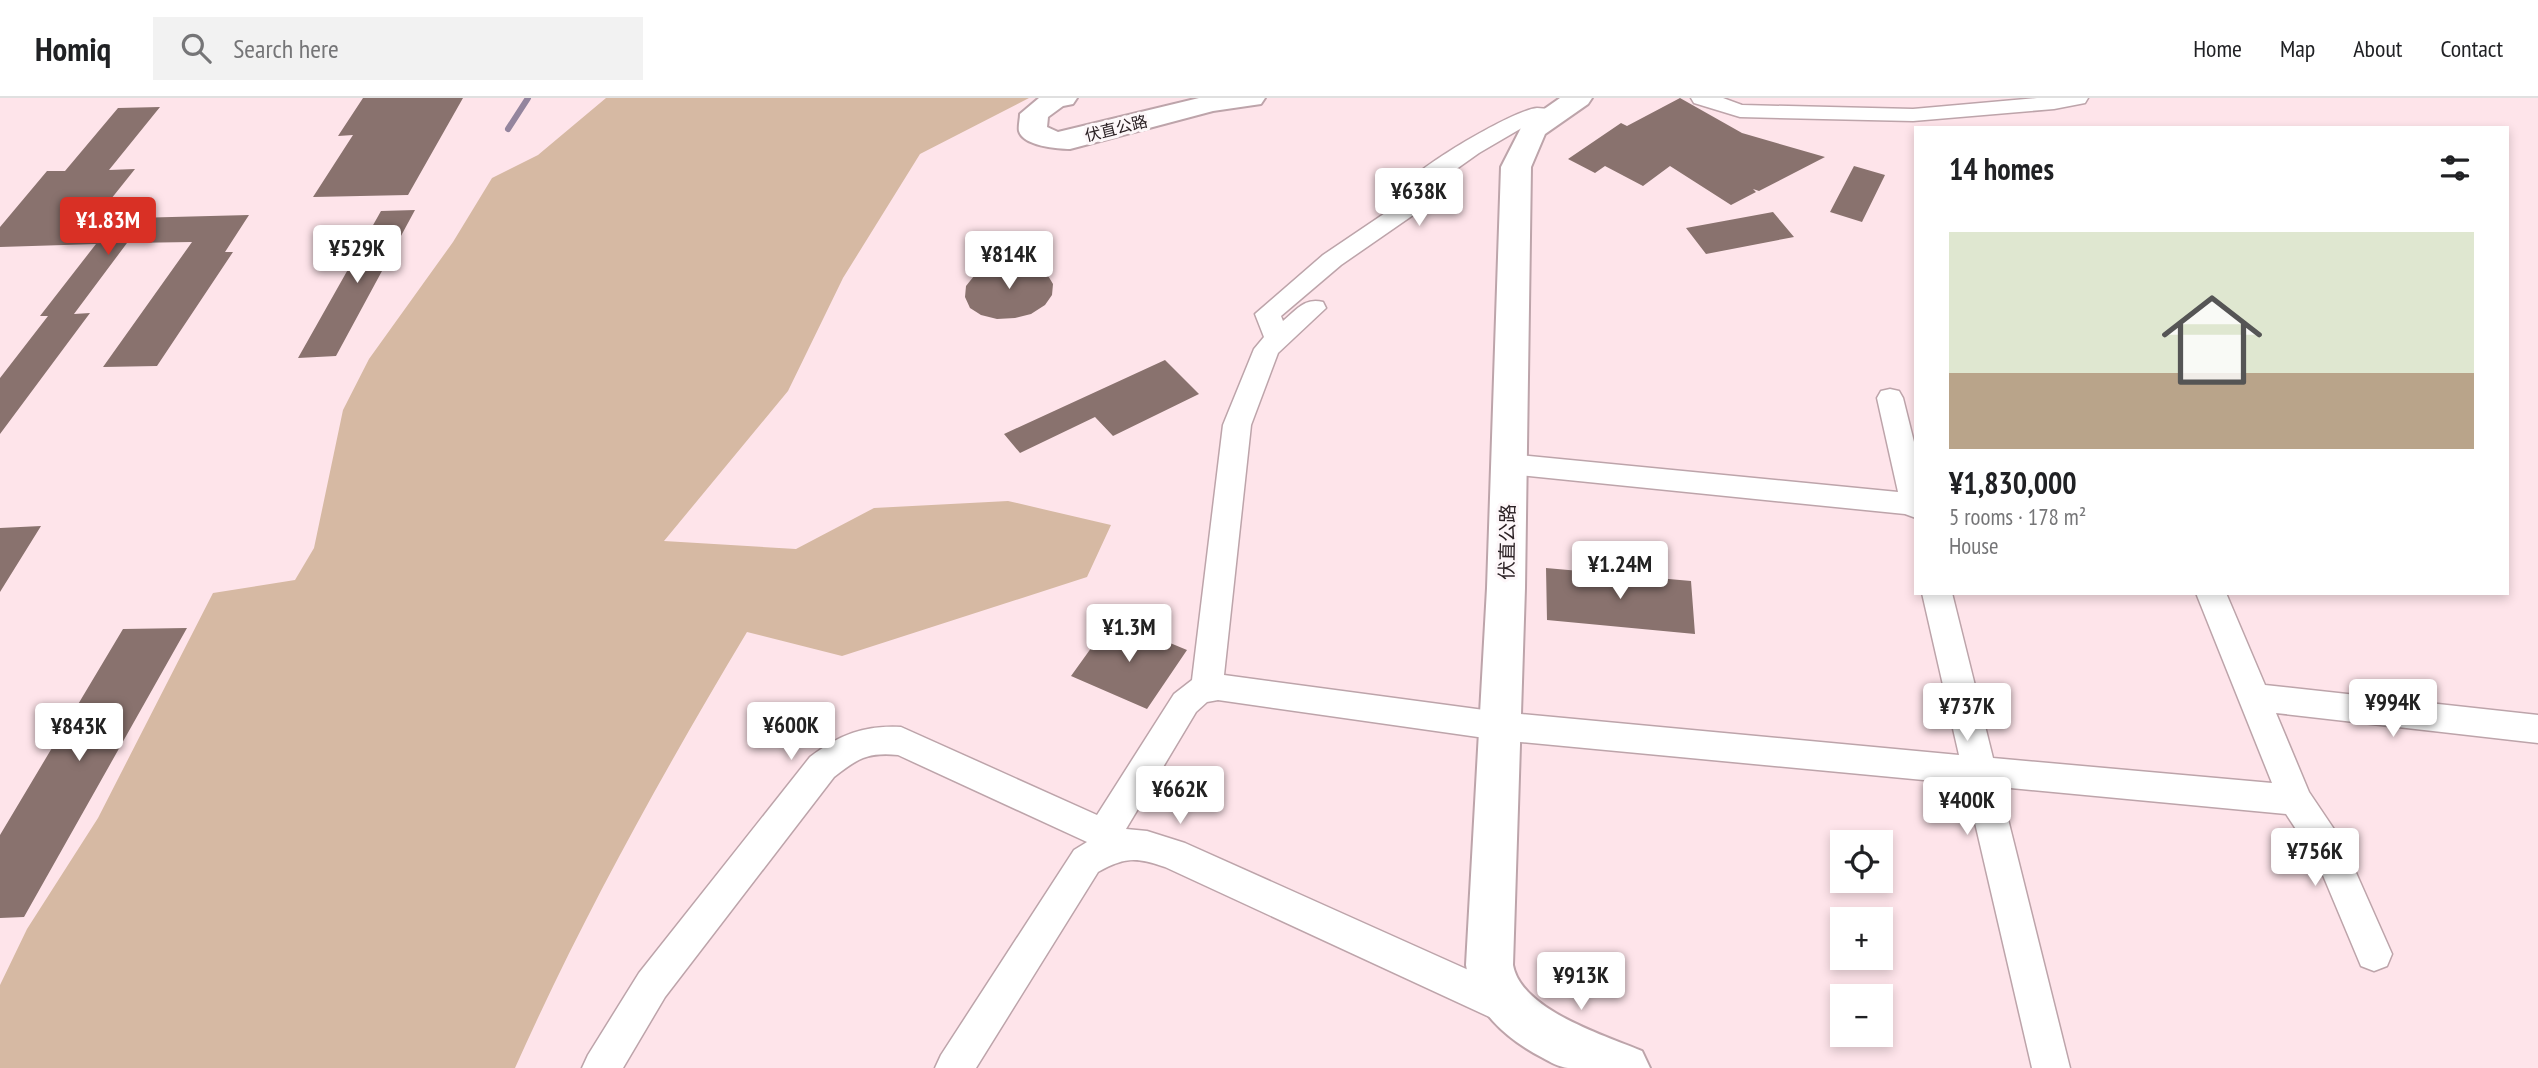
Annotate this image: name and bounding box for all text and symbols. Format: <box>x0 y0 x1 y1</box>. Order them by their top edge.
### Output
search box <box>153 17 643 80</box>
text: Homiq <box>35 27 111 70</box>
icon: search <box>177 29 215 67</box>
text: Search here <box>233 32 339 65</box>
text: Home <box>2193 33 2242 64</box>
text: Map <box>2280 33 2315 64</box>
text: About <box>2353 33 2402 64</box>
text: Contact <box>2440 33 2503 64</box>
street label: 伏直公路 <box>1083 111 1149 145</box>
text: 14 homes <box>1949 149 2054 188</box>
icon: filters <box>2436 149 2474 187</box>
pin: ¥638K <box>1370 169 1468 228</box>
text: ¥638K <box>1391 176 1447 205</box>
pin: ¥1.83M <box>51 198 165 257</box>
text: ¥1.83M <box>76 205 140 234</box>
pin: ¥529K <box>308 226 406 285</box>
pin: ¥814K <box>960 232 1058 291</box>
text: ¥529K <box>329 233 385 262</box>
text: ¥814K <box>981 239 1037 268</box>
icon: home <box>2149 277 2275 403</box>
text: ¥1,830,000 <box>1949 463 2077 502</box>
text: 5 rooms · 178 m² <box>1949 502 2086 531</box>
street label: 伏直公路 <box>1494 504 1520 580</box>
text: House <box>1949 531 1999 560</box>
pin: ¥1.24M <box>1563 542 1677 601</box>
text: ¥1.24M <box>1588 549 1652 578</box>
pin: ¥1.3M <box>1080 604 1178 664</box>
text: ¥1.3M <box>1102 612 1156 641</box>
pin: ¥994K <box>2344 680 2442 739</box>
pin: ¥737K <box>1918 684 2016 743</box>
text: ¥994K <box>2365 687 2421 716</box>
text: ¥737K <box>1939 691 1995 720</box>
pin: ¥600K <box>742 702 840 762</box>
pin: ¥843K <box>30 704 128 763</box>
text: ¥600K <box>763 710 819 739</box>
text: ¥843K <box>51 711 107 740</box>
pin: ¥662K <box>1131 766 1229 826</box>
text: ¥662K <box>1152 774 1208 803</box>
pin: ¥400K <box>1918 778 2016 837</box>
text: ¥400K <box>1939 785 1995 814</box>
pin: ¥756K <box>2266 828 2364 888</box>
map controls <box>1830 830 1893 1047</box>
button: locate <box>1830 830 1893 893</box>
text: ¥756K <box>2287 836 2343 865</box>
button: + <box>1830 907 1893 970</box>
pin: ¥913K <box>1532 953 1630 1012</box>
text: ¥913K <box>1553 960 1609 989</box>
button: − <box>1830 984 1893 1047</box>

